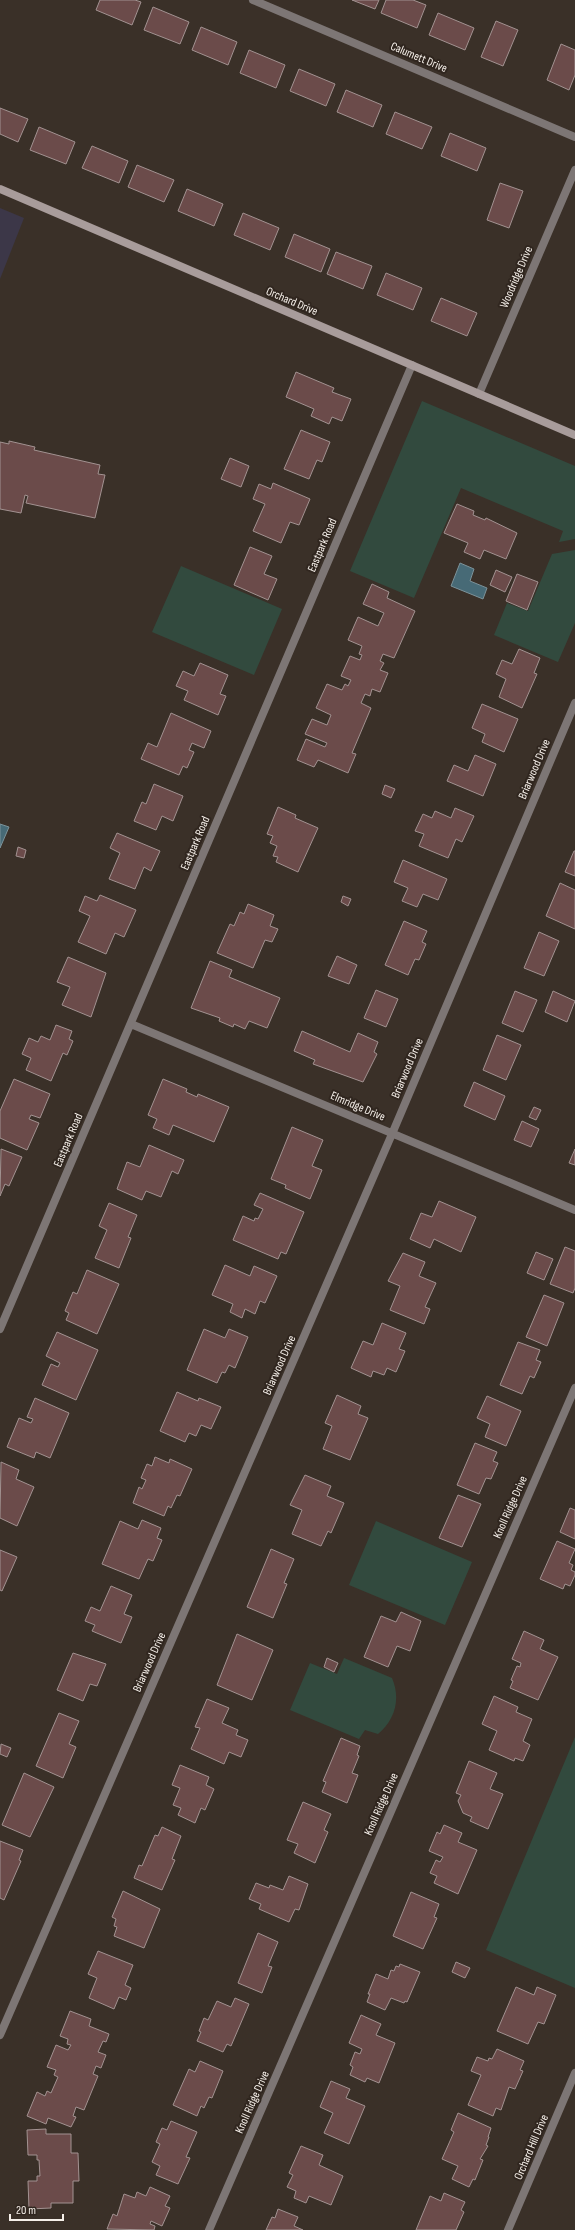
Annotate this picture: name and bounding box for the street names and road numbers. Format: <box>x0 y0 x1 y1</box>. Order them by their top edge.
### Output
street label: Calumett Drive <box>388 39 450 76</box>
street label: Woodridge Drive <box>497 244 536 310</box>
street label: Orchard Drive <box>264 284 320 319</box>
street label: Eastpark Road <box>304 516 340 574</box>
street label: Briarwood Drive <box>515 737 554 801</box>
street label: Eastpark Road <box>177 814 213 872</box>
street label: Briarwood Drive <box>388 1036 427 1100</box>
street label: Elmridge Drive <box>328 1088 388 1125</box>
street label: Eastpark Road <box>50 1111 86 1169</box>
street label: Briarwood Drive <box>260 1333 299 1397</box>
street label: Knoll Ridge Drive <box>490 1473 531 1541</box>
street label: Briarwood Drive <box>130 1630 169 1694</box>
street label: Knoll Ridge Drive <box>361 1770 402 1838</box>
street label: Knoll Ridge Drive <box>232 2068 273 2136</box>
street label: Orchard Hill Drive <box>511 2112 552 2182</box>

